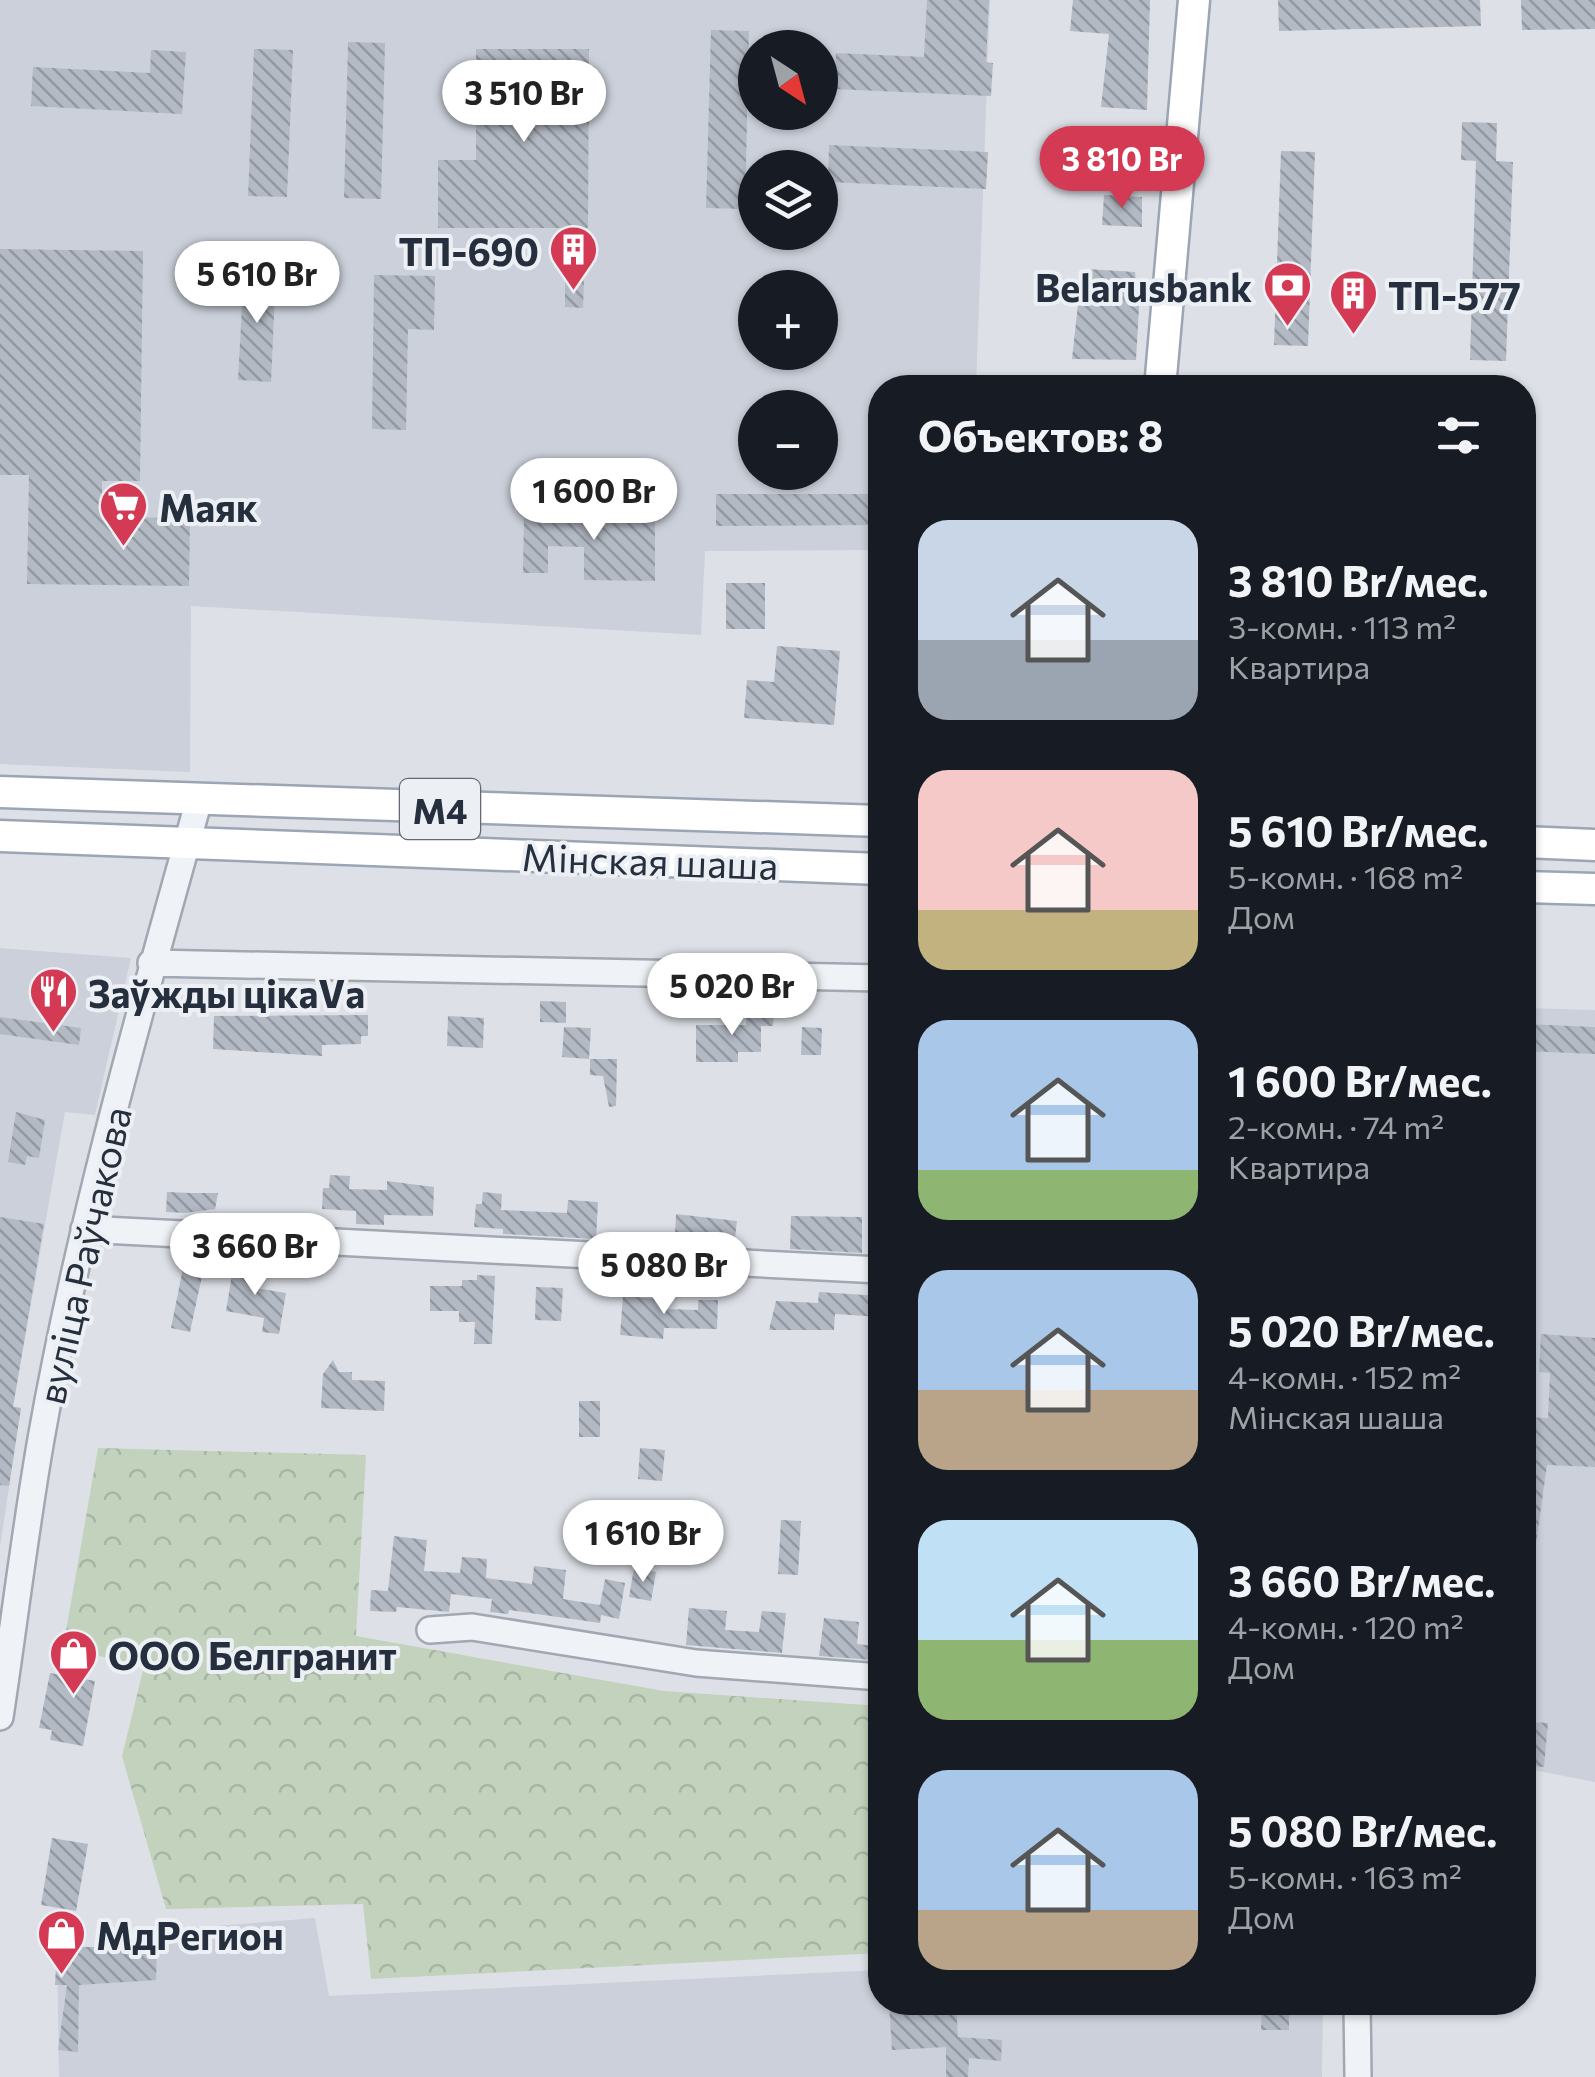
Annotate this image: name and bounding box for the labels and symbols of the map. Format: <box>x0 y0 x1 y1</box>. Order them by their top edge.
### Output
north arrow <box>738 30 838 130</box>
pin: 3 510 Br <box>421 60 627 145</box>
pin: 3 810 Br <box>1019 126 1225 211</box>
building icon: ТП-690 <box>548 224 600 292</box>
place label: ТП-690 <box>398 227 539 274</box>
pin: 5 610 Br <box>154 241 360 326</box>
bank icon: Belarusbank <box>1261 260 1313 328</box>
place label: Belarusbank <box>1035 263 1252 310</box>
building icon: ТП-577 <box>1327 268 1379 336</box>
place label: ТП-577 <box>1388 271 1521 318</box>
pin: 1 600 Br <box>491 458 697 543</box>
supermarket icon: Маяк <box>98 480 150 548</box>
place label: Маяк <box>159 483 258 530</box>
road number: М4 <box>400 779 480 839</box>
street label: Мінская шаша <box>521 832 779 888</box>
pin: 5 020 Br <box>629 953 835 1038</box>
restaurant icon: Заўжды цікаVа <box>27 966 79 1034</box>
place label: Заўжды цікаVа <box>88 969 365 1016</box>
street label: вуліца Раўчакова <box>26 1102 140 1408</box>
pin: 3 660 Br <box>152 1213 358 1298</box>
pin: 5 080 Br <box>561 1232 767 1317</box>
pin: 1 610 Br <box>540 1500 746 1585</box>
shop icon: ООО Белгранит <box>47 1628 99 1696</box>
place label: ООО Белгранит <box>108 1631 397 1678</box>
shop icon: МдРегион <box>35 1908 87 1976</box>
place label: МдРегион <box>96 1911 284 1958</box>

